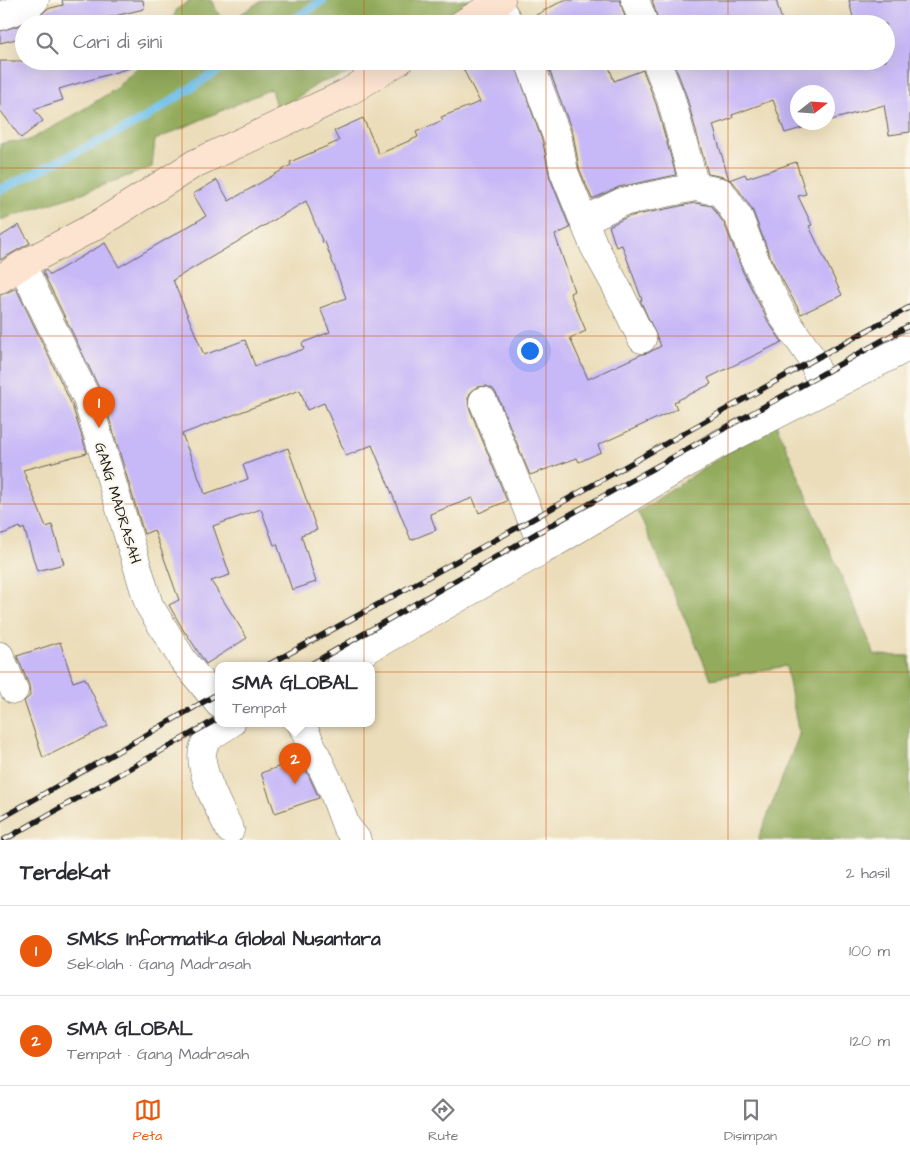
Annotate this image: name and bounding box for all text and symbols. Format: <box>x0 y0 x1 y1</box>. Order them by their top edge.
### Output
search box <box>15 15 895 70</box>
icon: search <box>33 29 61 57</box>
text: Cari di sini <box>73 29 162 56</box>
north arrow <box>790 85 835 130</box>
your location <box>517 338 543 364</box>
pin: 1 <box>83 387 115 428</box>
street label: GANG MADRASAH <box>89 440 146 567</box>
popup <box>215 662 375 727</box>
text: SMA GLOBAL <box>232 670 358 697</box>
text: Tempat <box>232 697 287 719</box>
pin: 2 <box>279 743 311 784</box>
text: Terdekat <box>20 858 110 887</box>
text: 2 hasil <box>845 862 890 884</box>
text: SMKS Informatika Global Nusantara <box>67 926 381 953</box>
text: 1 <box>35 940 37 962</box>
text: 100 m <box>849 940 890 962</box>
text: Sekolah · Gang Madrasah <box>67 953 251 975</box>
text: SMA GLOBAL <box>67 1016 193 1043</box>
text: 2 <box>31 1030 41 1052</box>
text: 120 m <box>850 1030 890 1052</box>
text: Tempat · Gang Madrasah <box>67 1043 249 1065</box>
tab: Peta <box>133 1096 162 1146</box>
tab: Rute <box>428 1096 458 1146</box>
tab: Disimpan <box>724 1096 777 1146</box>

